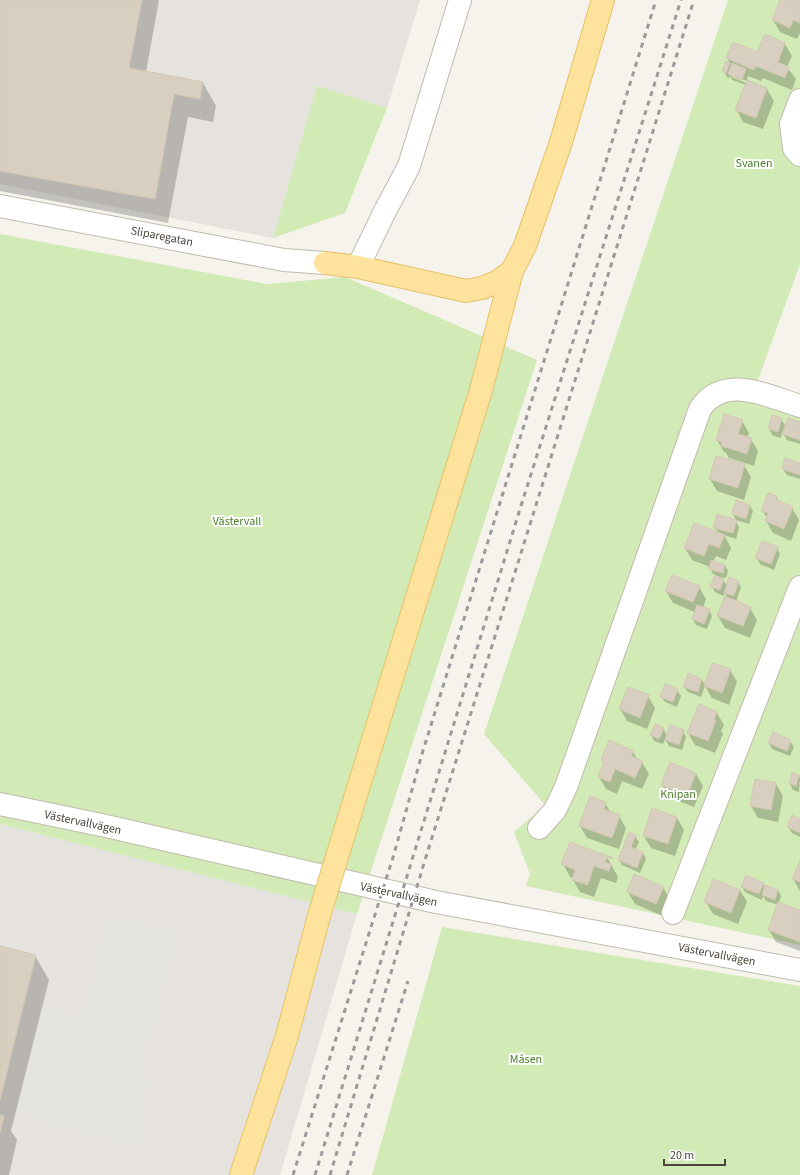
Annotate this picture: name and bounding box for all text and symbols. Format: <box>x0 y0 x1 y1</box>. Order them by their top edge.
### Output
park label: Svanen <box>736 155 772 172</box>
street label: Sliparegatan <box>129 222 194 251</box>
park label: Västervall <box>213 513 261 530</box>
park label: Knipan <box>660 786 696 803</box>
street label: Västervallvägen <box>43 806 123 839</box>
street label: Västervallvägen <box>359 878 439 911</box>
street label: Västervallvägen <box>677 939 757 970</box>
park label: Måsen <box>510 1051 542 1068</box>
scale bar <box>664 1141 725 1167</box>
text: 20 m <box>670 1147 694 1164</box>

